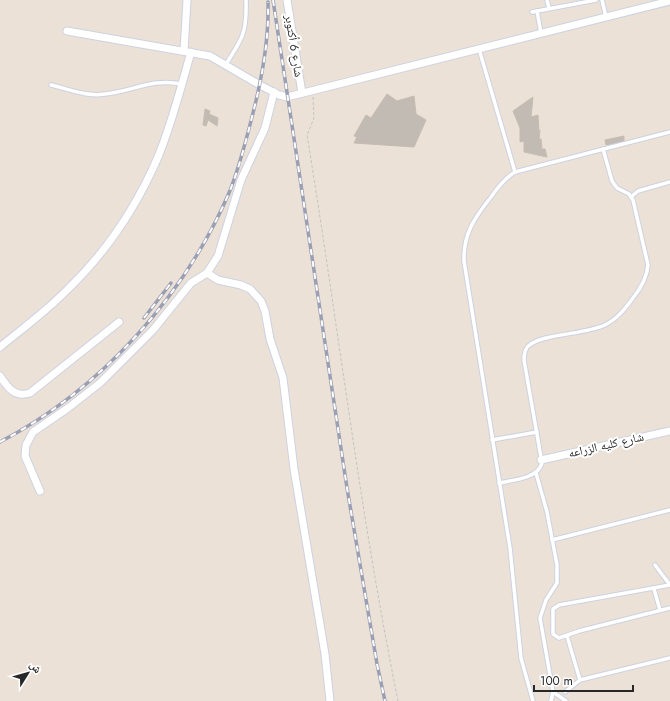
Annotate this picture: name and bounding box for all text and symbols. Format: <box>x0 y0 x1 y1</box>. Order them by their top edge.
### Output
street label: شارع 6 أكتوبر <box>280 13 308 79</box>
street label: شارع كليه الزراعه <box>567 428 646 462</box>
north arrow <box>8 653 48 693</box>
text: ش <box>26 658 46 677</box>
scale bar <box>534 667 633 693</box>
text: 100 m <box>540 672 573 690</box>

